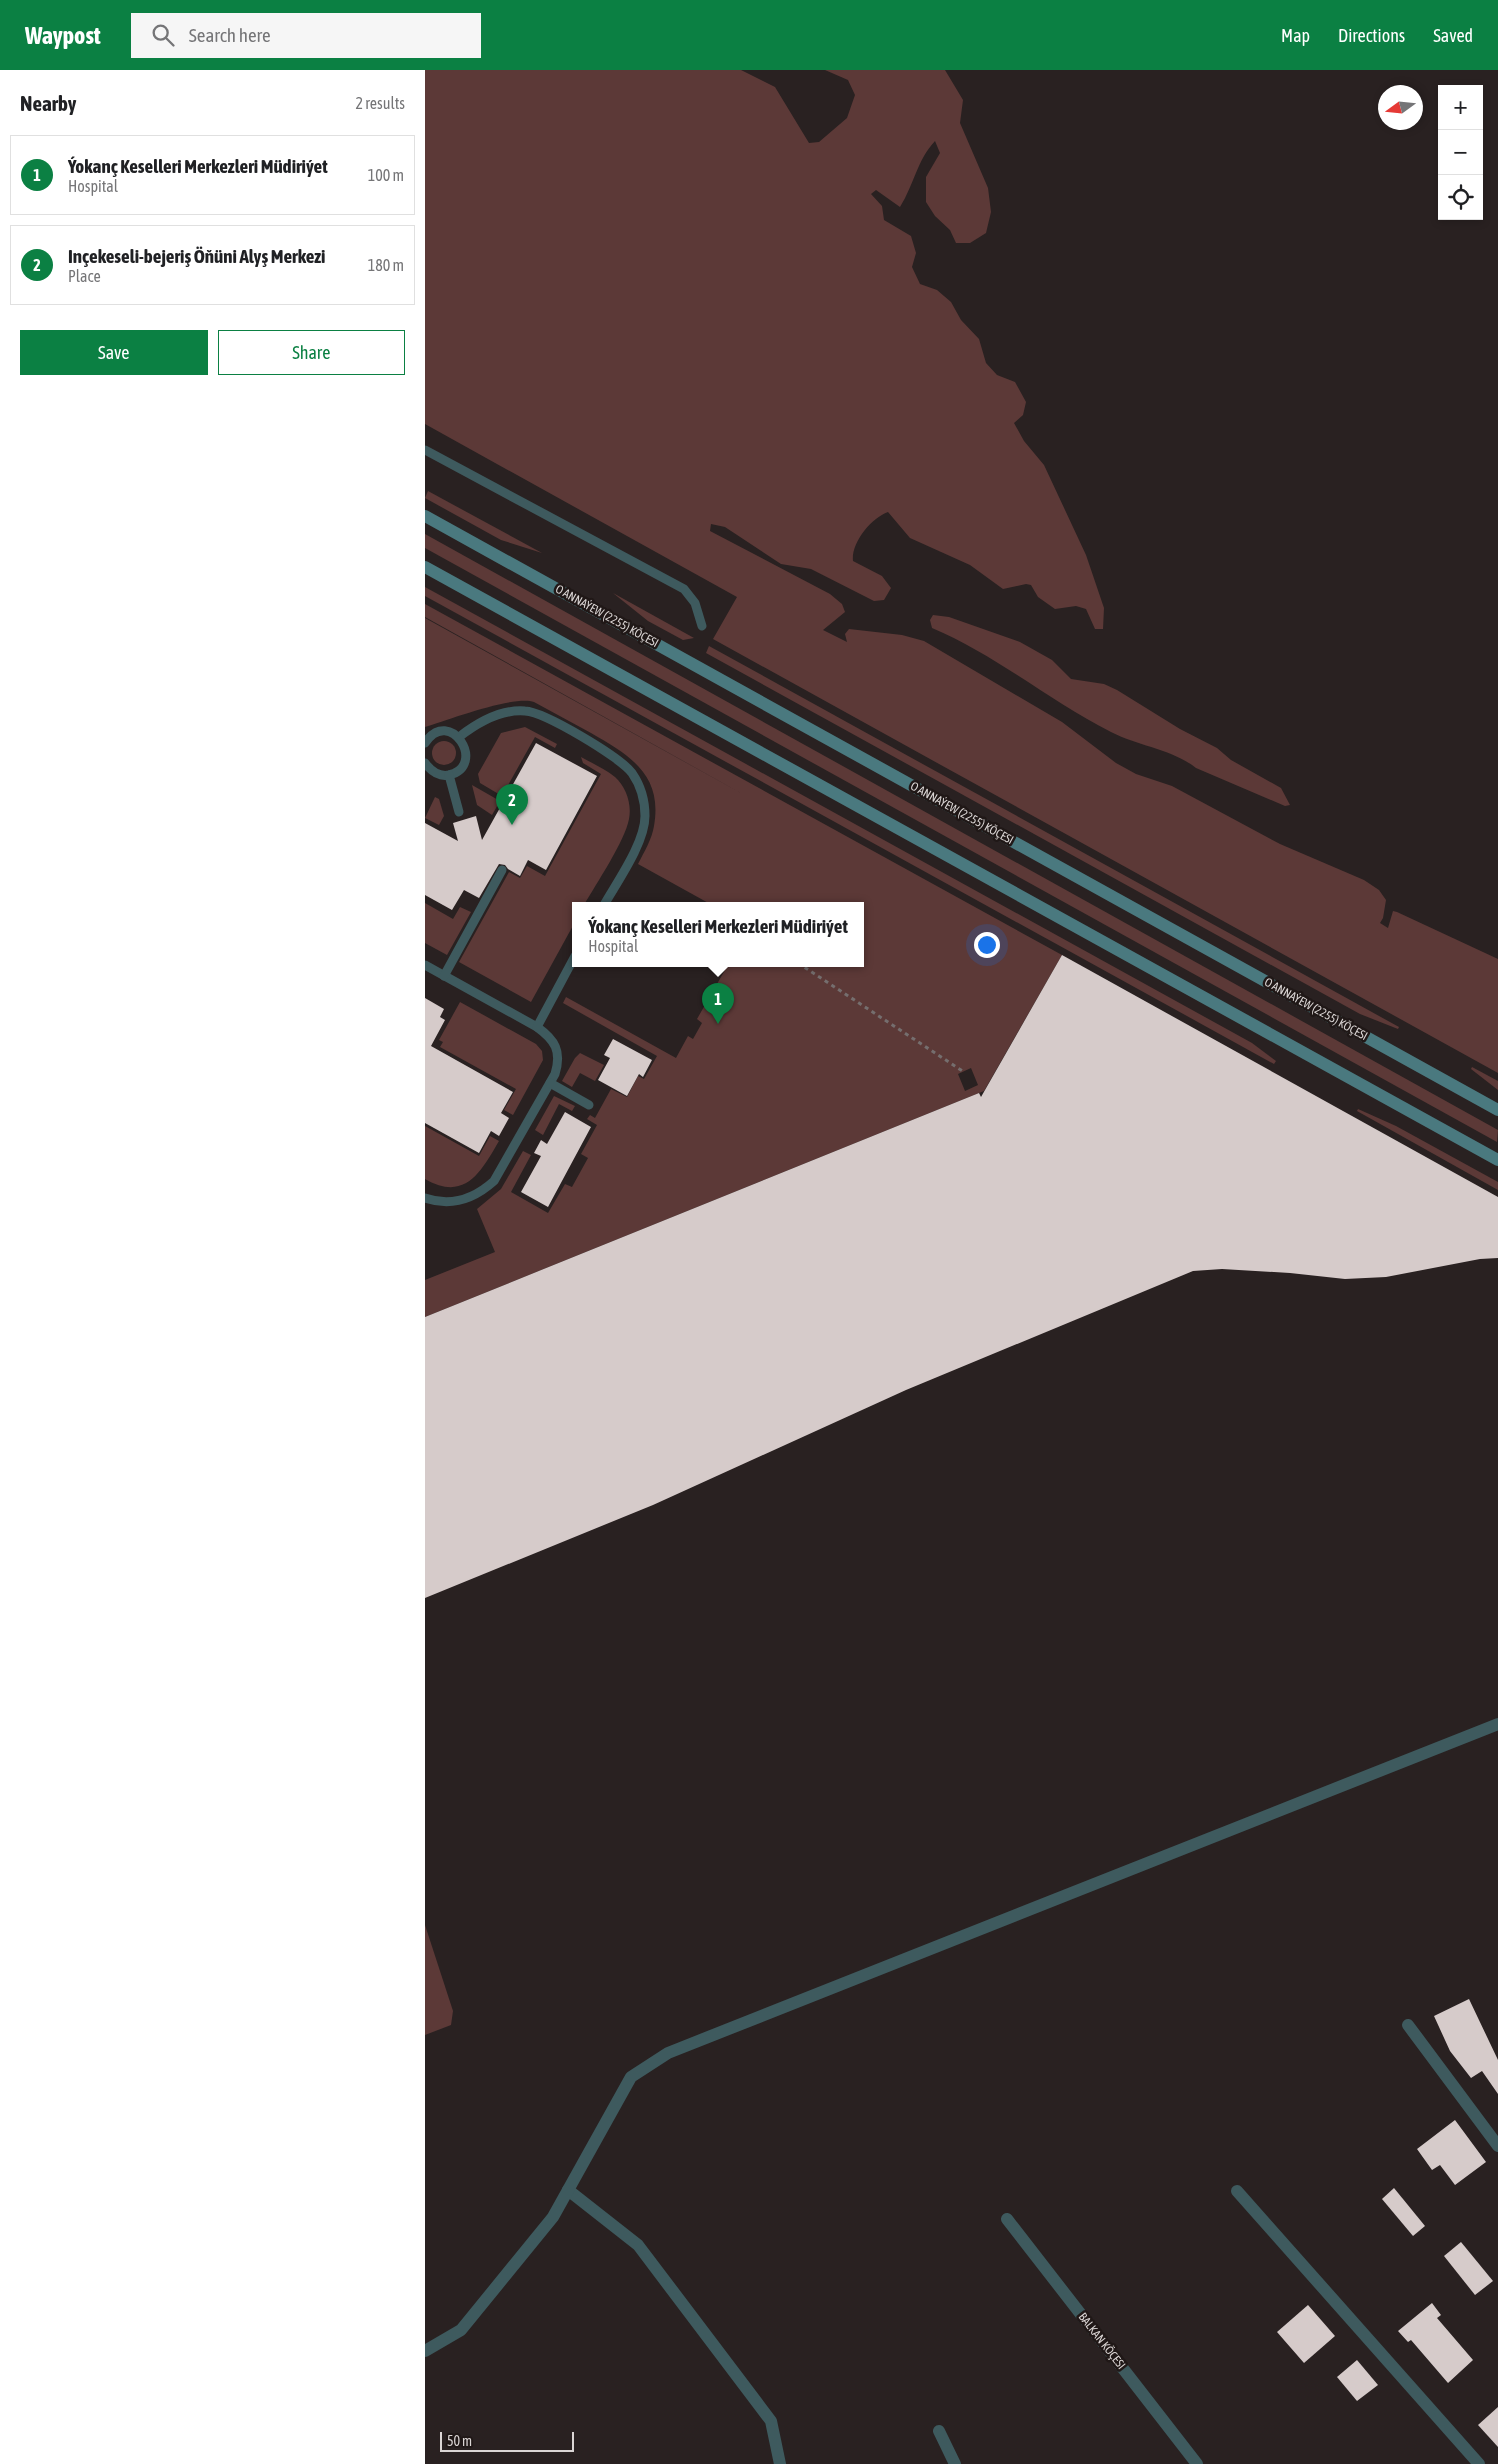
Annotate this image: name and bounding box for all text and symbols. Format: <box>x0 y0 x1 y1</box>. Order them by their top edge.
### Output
search box <box>131 13 481 58</box>
icon: search <box>149 21 177 49</box>
text: Waypost <box>25 22 101 49</box>
text: Search here <box>189 24 271 46</box>
text: Map <box>1281 25 1310 46</box>
text: Directions <box>1338 25 1405 46</box>
text: Saved <box>1433 25 1473 46</box>
north arrow <box>1378 85 1423 130</box>
map controls <box>1438 85 1483 220</box>
button: + <box>1438 85 1483 130</box>
text: Nearby <box>20 91 76 115</box>
text: 2 results <box>355 94 405 112</box>
button: − <box>1438 130 1483 175</box>
text: Ýokanç Keselleri Merkezleri Müdiriýet <box>68 155 328 177</box>
text: 1 <box>33 166 41 184</box>
text: 100 m <box>368 166 404 184</box>
button: locate <box>1438 175 1483 220</box>
text: Hospital <box>68 177 118 195</box>
text: Inçekeseli-bejeriş Öňüni Alyş Merkezi <box>68 245 325 267</box>
text: 2 <box>33 256 41 274</box>
text: 180 m <box>368 256 404 274</box>
text: Place <box>68 267 101 285</box>
button: Save <box>20 330 208 375</box>
button: Share <box>218 330 405 375</box>
street label: O ANNAÝEW (2255) KÖÇESI <box>553 582 661 650</box>
street label: O ANNAÝEW (2255) KÖÇESI <box>908 779 1016 847</box>
pin: 2 <box>496 784 528 825</box>
popup <box>572 902 864 967</box>
text: Ýokanç Keselleri Merkezleri Müdiriýet <box>588 915 848 937</box>
your location <box>974 932 1000 958</box>
text: Hospital <box>588 937 638 955</box>
street label: O ANNAÝEW (2255) KÖÇESI <box>1262 975 1370 1043</box>
pin: 1 <box>702 983 734 1024</box>
street label: BALKAN KÖÇESI <box>1076 2310 1128 2372</box>
scale bar <box>440 2429 574 2452</box>
text: 50 m <box>447 2433 472 2449</box>

